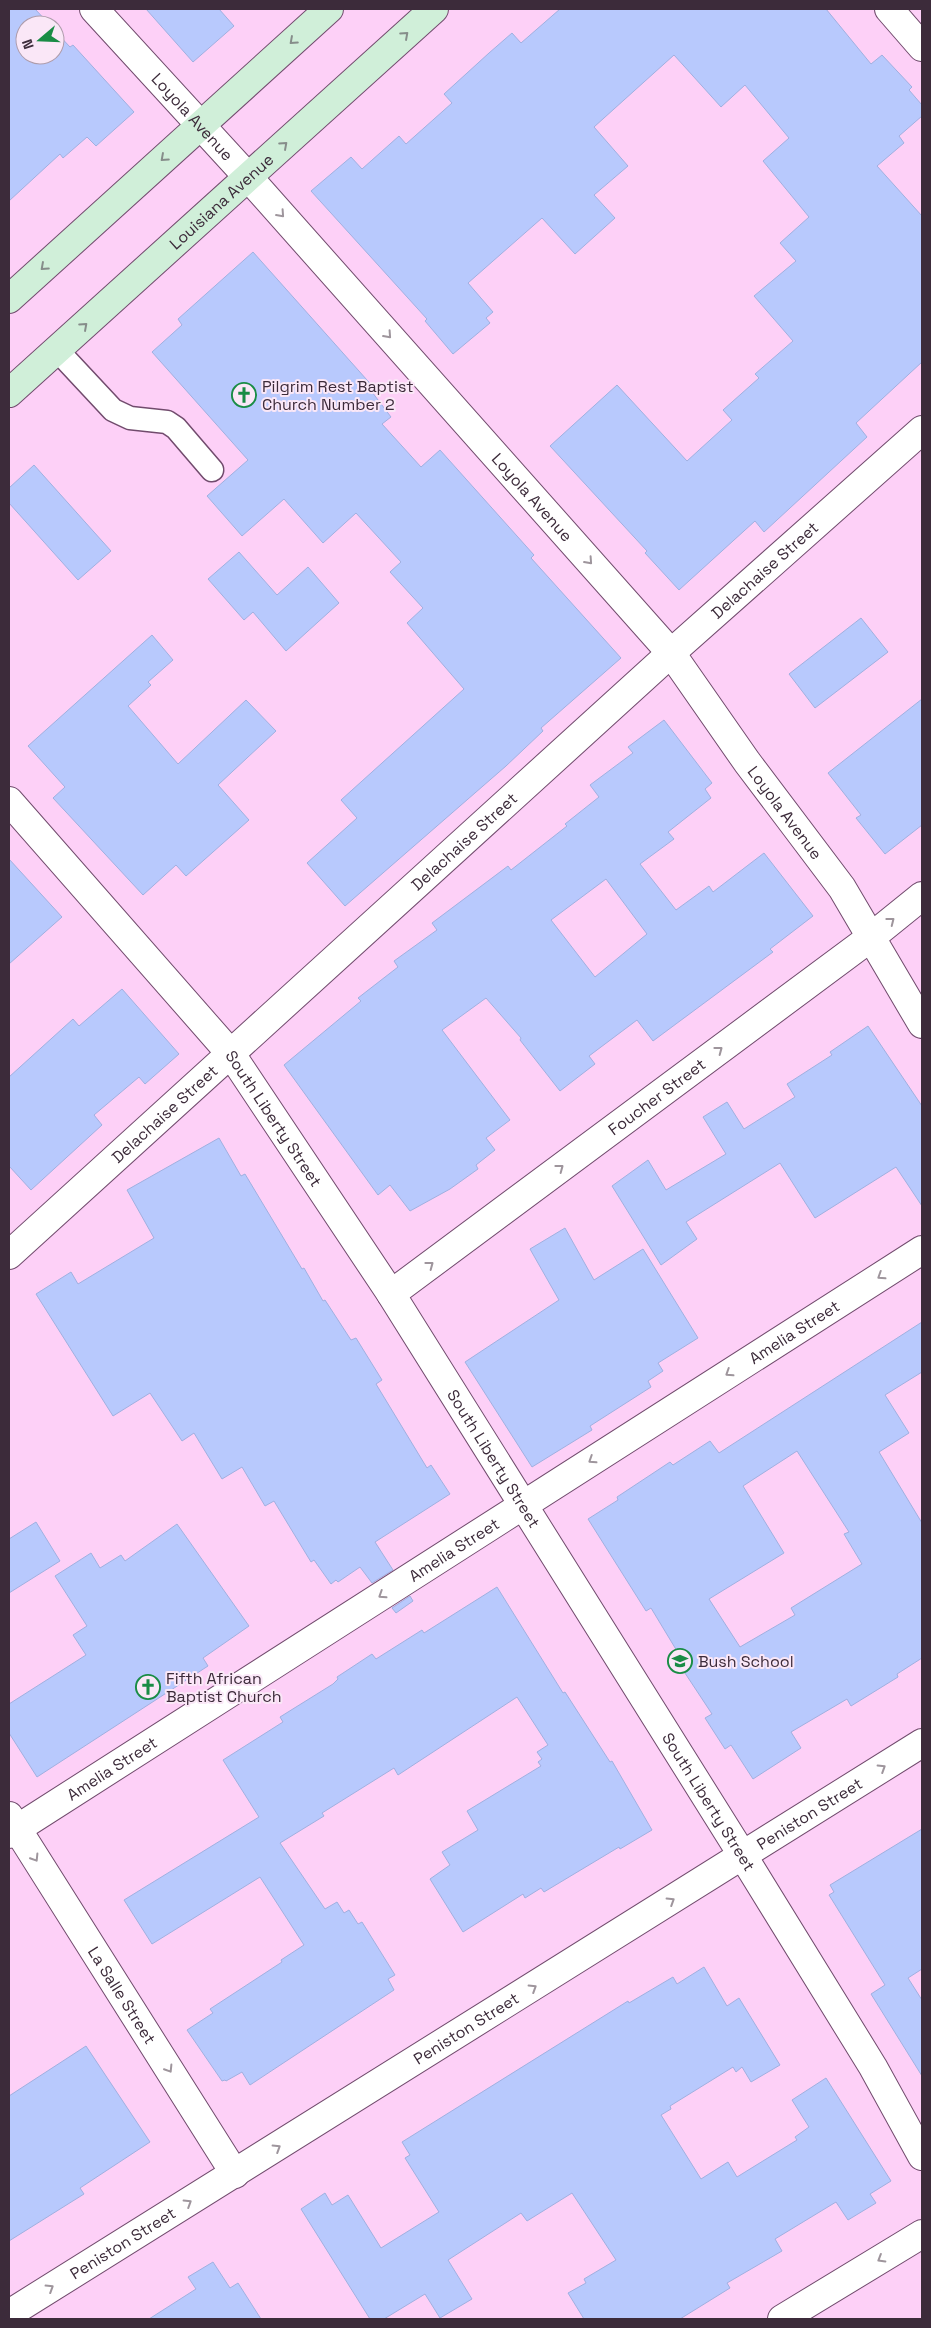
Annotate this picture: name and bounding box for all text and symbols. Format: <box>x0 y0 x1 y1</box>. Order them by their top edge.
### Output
north arrow <box>15 15 65 65</box>
one-way arrow <box>399 32 408 41</box>
one-way arrow <box>290 36 299 45</box>
text: N <box>18 37 38 52</box>
street label: Loyola Avenue <box>147 68 238 165</box>
one-way arrow <box>279 142 288 151</box>
street label: Louisiana Avenue <box>165 149 278 254</box>
one-way arrow <box>161 152 170 161</box>
one-way arrow <box>275 208 284 217</box>
one-way arrow <box>40 261 49 270</box>
one-way arrow <box>78 322 87 331</box>
one-way arrow <box>383 330 392 339</box>
place label: Pilgrim Rest Baptist Church Number 2 <box>262 376 414 415</box>
church icon: Pilgrim Rest Baptist Church Number 2 <box>231 382 257 408</box>
street label: Loyola Avenue <box>487 448 577 546</box>
street label: Delachaise Street <box>707 517 823 623</box>
one-way arrow <box>584 556 593 565</box>
street label: Loyola Avenue <box>743 762 827 864</box>
street label: Delachaise Street <box>406 788 522 895</box>
one-way arrow <box>885 918 895 927</box>
street label: South Liberty Street <box>221 1046 327 1191</box>
one-way arrow <box>713 1047 723 1056</box>
street label: Foucher Street <box>604 1053 710 1140</box>
street label: Delachaise Street <box>107 1060 222 1167</box>
one-way arrow <box>554 1165 564 1174</box>
one-way arrow <box>424 1262 434 1271</box>
one-way arrow <box>878 1270 887 1279</box>
street label: Amelia Street <box>745 1295 843 1369</box>
one-way arrow <box>726 1367 735 1376</box>
street label: South Liberty Street <box>443 1385 545 1532</box>
one-way arrow <box>589 1454 598 1464</box>
street label: Amelia Street <box>405 1513 503 1586</box>
one-way arrow <box>378 1589 387 1598</box>
school or university icon: Bush School <box>667 1648 693 1674</box>
place label: Bush School <box>698 1651 794 1672</box>
place label: Fifth African Baptist Church <box>166 1668 282 1707</box>
church icon: Fifth African Baptist Church <box>135 1674 161 1700</box>
street label: South Liberty Street <box>658 1728 760 1875</box>
street label: Amelia Street <box>63 1732 161 1805</box>
one-way arrow <box>877 1765 886 1774</box>
street label: Peniston Street <box>753 1773 866 1854</box>
one-way arrow <box>28 1852 38 1861</box>
one-way arrow <box>665 1898 674 1908</box>
street label: La Salle Street <box>84 1943 161 2048</box>
one-way arrow <box>527 1984 536 1994</box>
street label: Peniston Street <box>409 1987 523 2069</box>
one-way arrow <box>162 2064 172 2073</box>
one-way arrow <box>271 2145 280 2154</box>
one-way arrow <box>183 2200 192 2209</box>
street label: Peniston Street <box>66 2202 179 2284</box>
one-way arrow <box>877 2253 886 2263</box>
one-way arrow <box>45 2285 54 2295</box>

